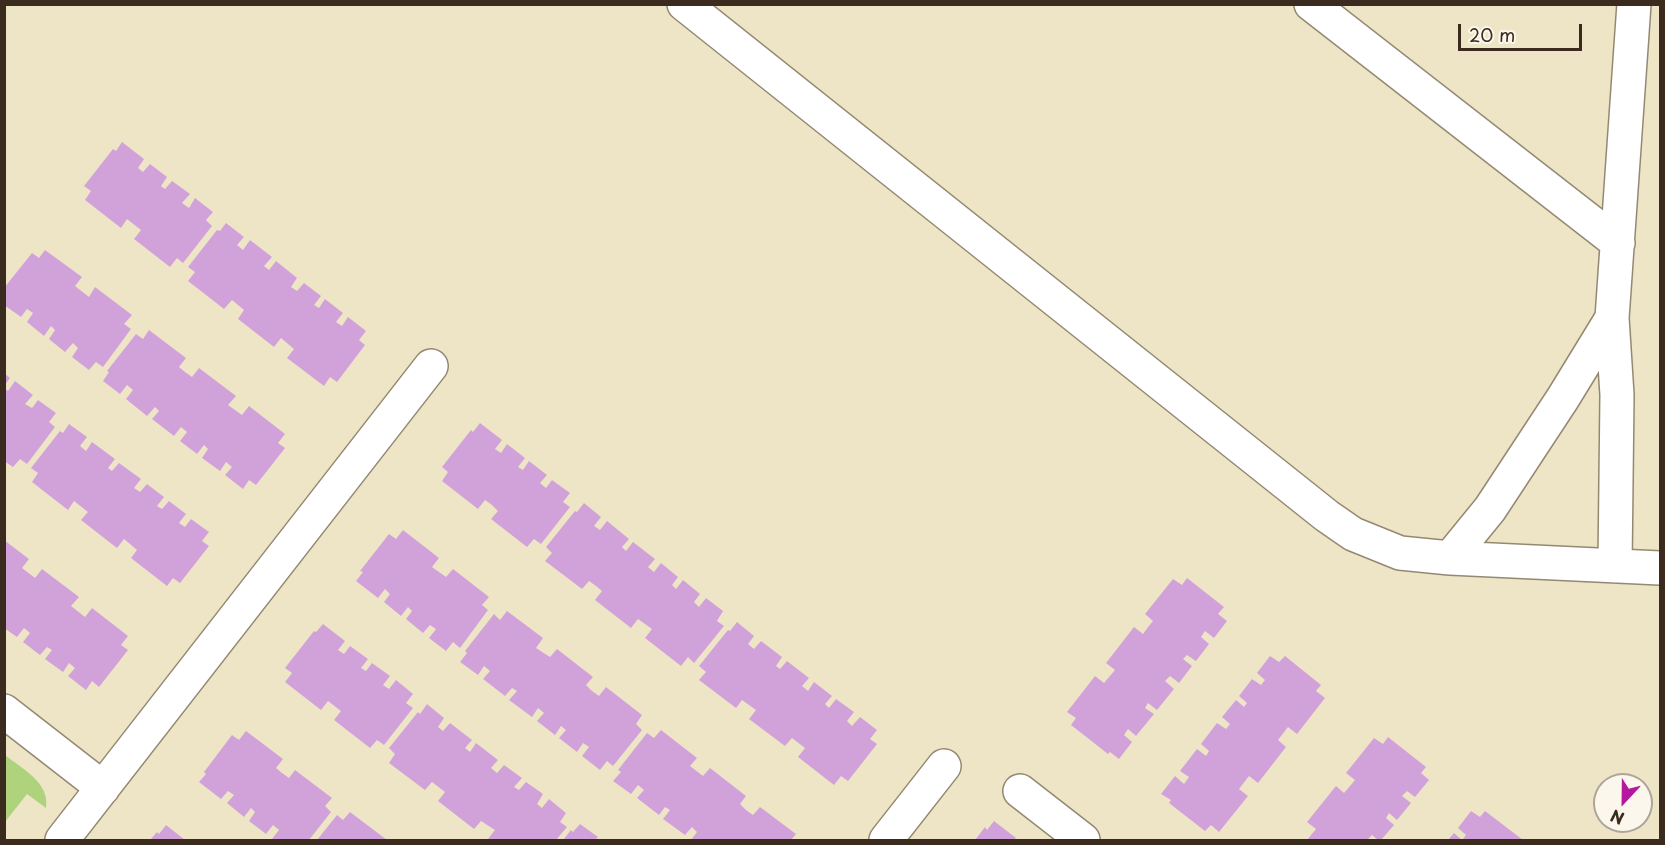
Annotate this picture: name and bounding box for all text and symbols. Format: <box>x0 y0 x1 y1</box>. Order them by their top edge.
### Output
scale bar <box>1461 12 1586 50</box>
text: 20 m <box>1469 21 1515 48</box>
north arrow <box>1593 773 1653 833</box>
text: N <box>1607 804 1627 831</box>

